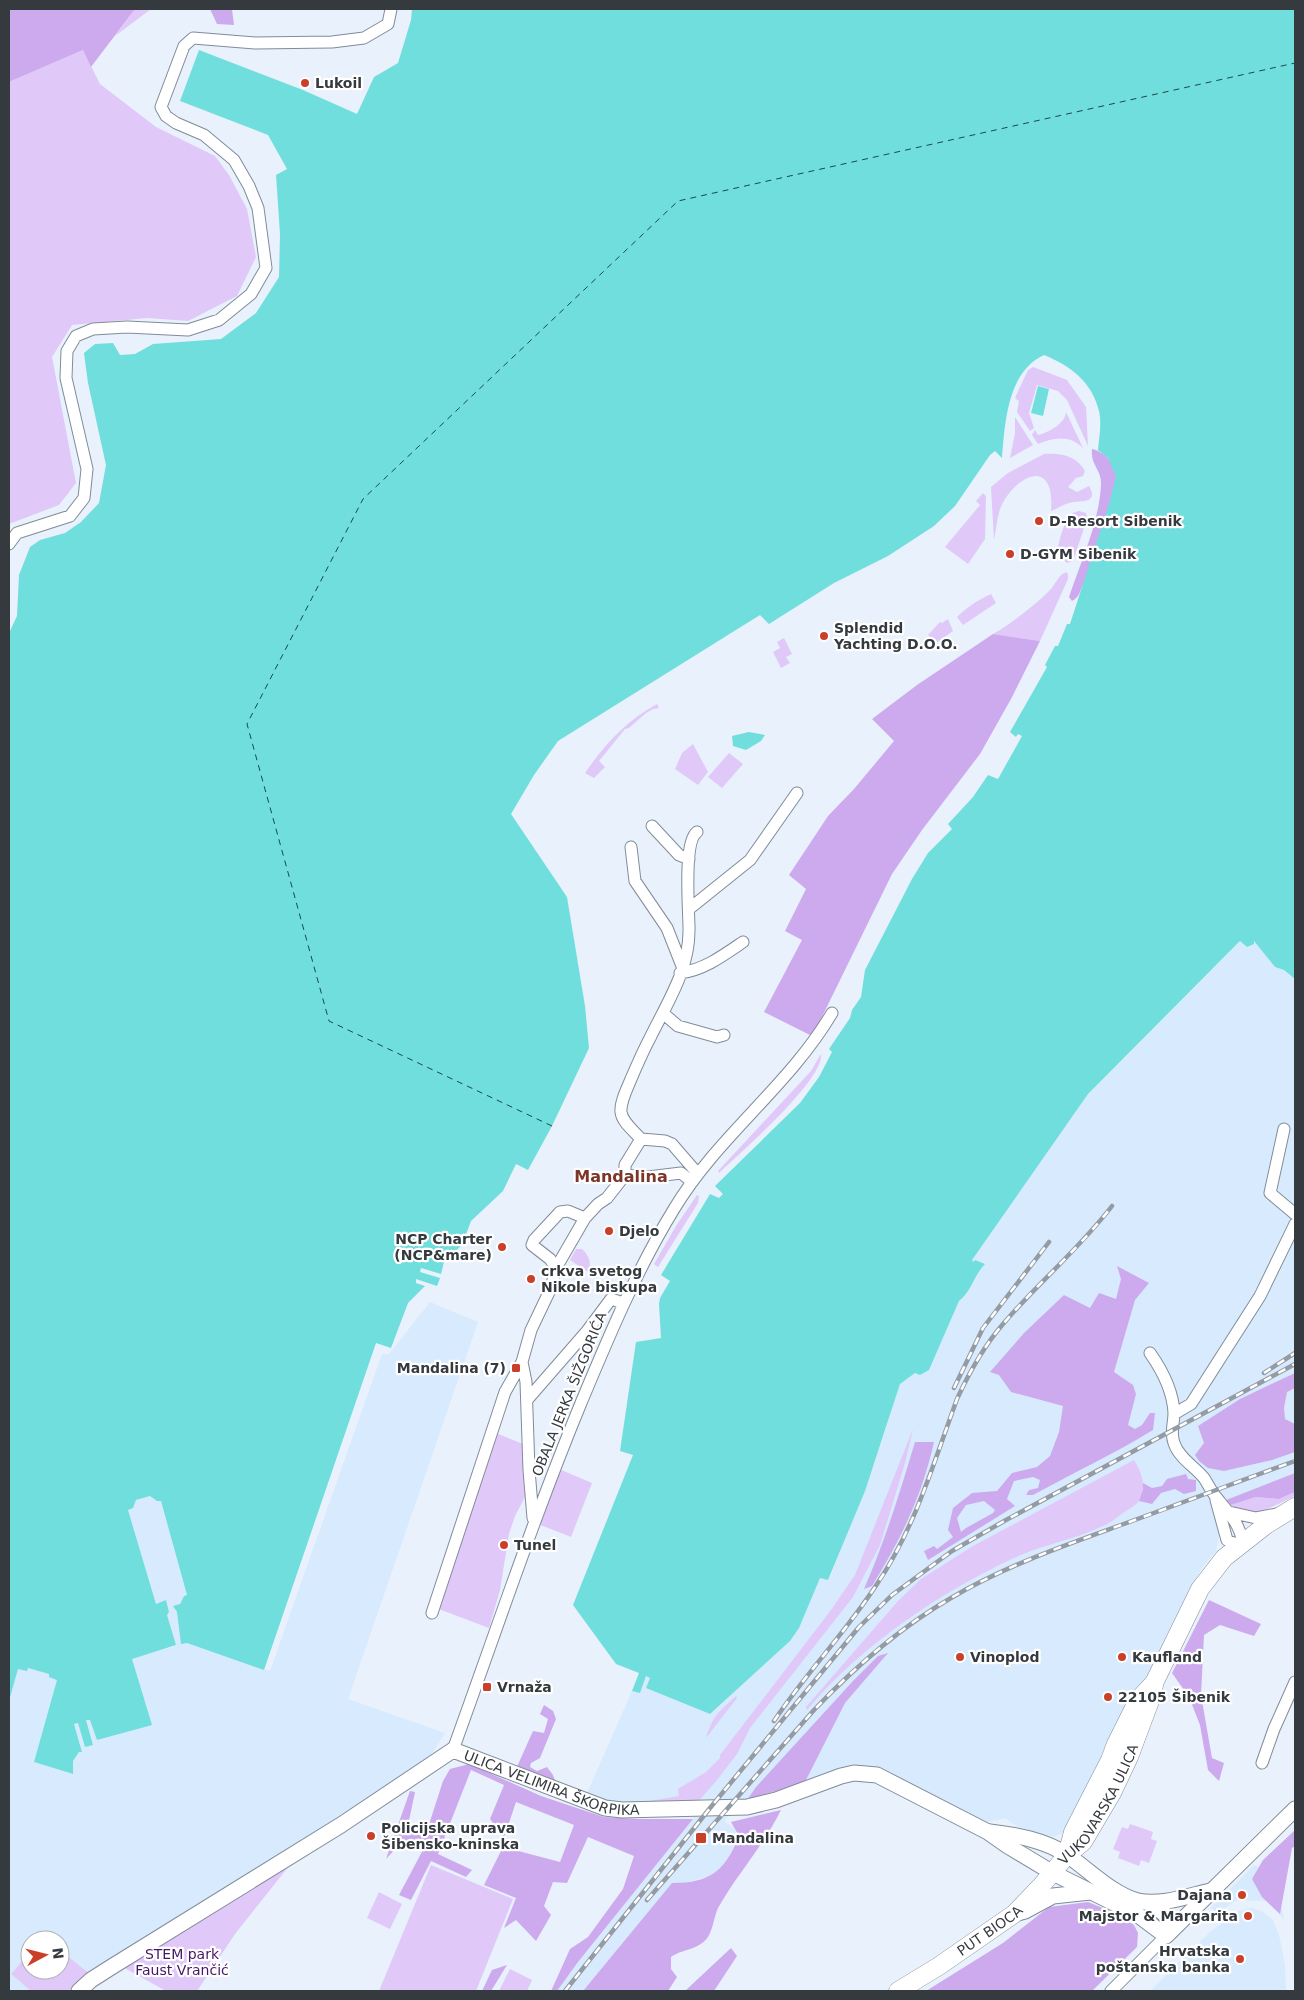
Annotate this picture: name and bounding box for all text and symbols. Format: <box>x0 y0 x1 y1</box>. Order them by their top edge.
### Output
place label: Lukoil <box>315 75 362 91</box>
marker: Lukoil <box>299 77 311 89</box>
place label: D-Resort Sibenik <box>1049 513 1183 529</box>
marker: D-Resort Sibenik <box>1033 515 1045 527</box>
place label: D-GYM Sibenik <box>1020 546 1137 562</box>
marker: D-GYM Sibenik <box>1004 548 1016 560</box>
place label: Splendid Yachting D.O.O. <box>833 620 958 652</box>
marker: Splendid Yachting D.O.O. <box>818 630 830 642</box>
district label: Mandalina <box>574 1167 668 1186</box>
place label: Djelo <box>619 1223 660 1239</box>
marker: Djelo <box>603 1225 615 1237</box>
place label: NCP Charter (NCP&mare) <box>394 1231 492 1263</box>
marker: NCP Charter (NCP&mare) <box>496 1241 508 1253</box>
place label: crkva svetog Nikole biskupa <box>541 1263 657 1295</box>
marker: crkva svetog Nikole biskupa <box>525 1273 537 1285</box>
street label: OBALA JERKA ŠIŽGORIĆA <box>528 1309 609 1478</box>
place label: Mandalina (7) <box>397 1360 506 1376</box>
marker: Mandalina (7) <box>510 1362 522 1374</box>
place label: Tunel <box>514 1537 556 1553</box>
marker: Tunel <box>498 1539 510 1551</box>
place label: Vinoplod <box>970 1649 1039 1665</box>
place label: Kaufland <box>1132 1649 1202 1665</box>
marker: Vinoplod <box>954 1651 966 1663</box>
marker: Kaufland <box>1116 1651 1128 1663</box>
place label: Vrnaža <box>497 1679 552 1695</box>
marker: Vrnaža <box>481 1681 493 1693</box>
place label: 22105 Šibenik <box>1118 1688 1231 1705</box>
marker: 22105 Šibenik <box>1102 1691 1114 1703</box>
street label: VUKOVARSKA ULICA <box>1055 1741 1141 1868</box>
street label: ULICA VELIMIRA ŠKORPIKA <box>462 1747 640 1818</box>
place label: Policijska uprava Šibensko-kninska <box>381 1820 519 1852</box>
marker: Policijska uprava Šibensko-kninska <box>365 1830 377 1842</box>
place label: Mandalina <box>712 1830 794 1846</box>
marker: Mandalina <box>694 1831 708 1845</box>
place label: Dajana <box>1177 1887 1232 1903</box>
marker: Dajana <box>1236 1889 1248 1901</box>
street label: PUT BIOCA <box>954 1902 1026 1959</box>
place label: Majstor & Margarita <box>1079 1908 1238 1924</box>
marker: Majstor & Margarita <box>1242 1910 1254 1922</box>
north arrow <box>20 1930 70 1980</box>
place label: Hrvatska poštanska banka <box>1096 1943 1230 1975</box>
park label: STEM park Faust Vrančić <box>135 1946 229 1978</box>
text: N <box>49 1947 67 1960</box>
marker: Hrvatska poštanska banka <box>1234 1953 1246 1965</box>

